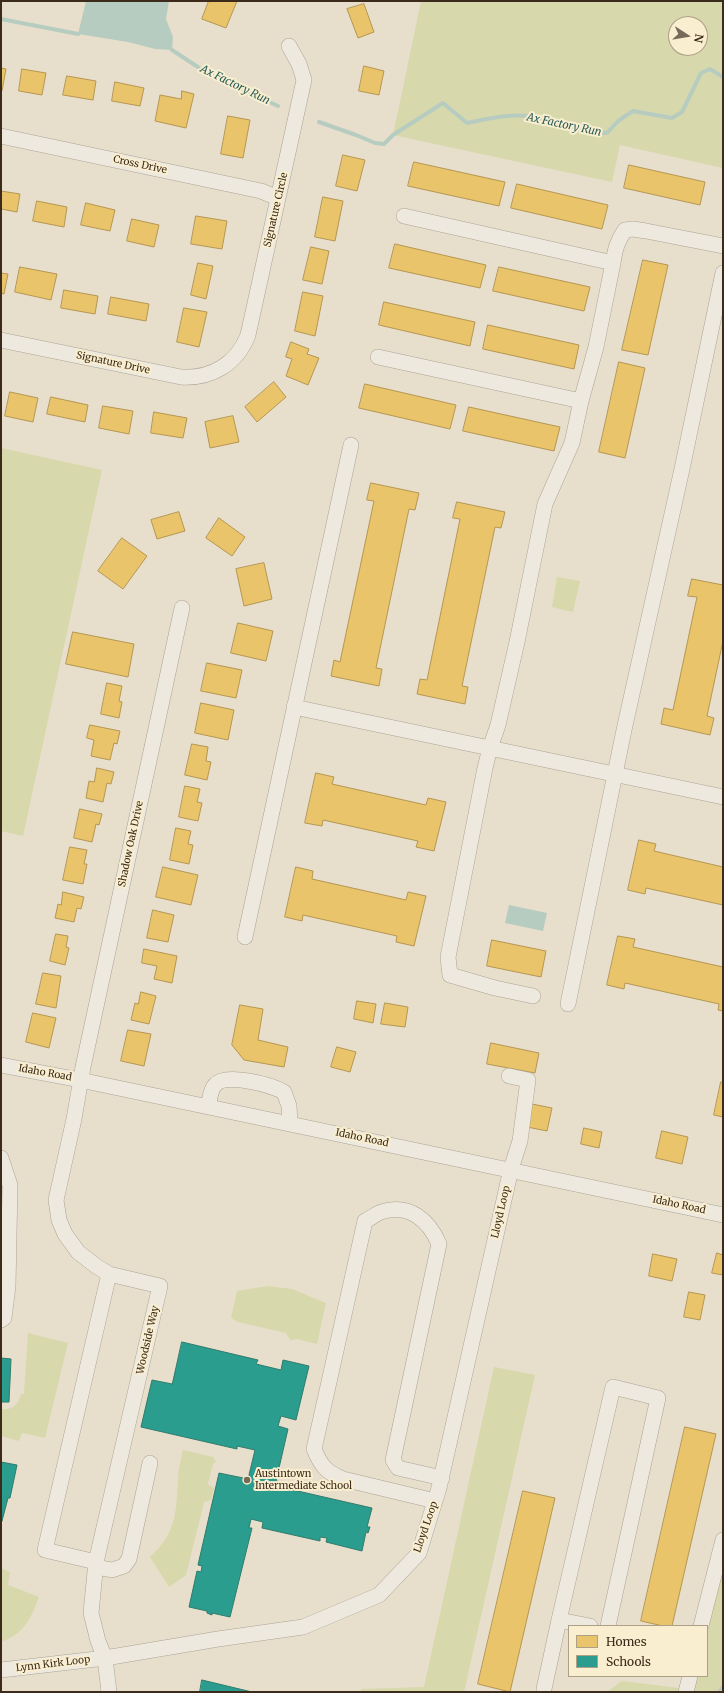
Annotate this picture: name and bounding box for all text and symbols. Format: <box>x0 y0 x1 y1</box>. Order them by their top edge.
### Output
north arrow <box>668 16 708 56</box>
text: N <box>691 33 707 44</box>
water label: Ax Factory Run <box>198 62 272 108</box>
water label: Ax Factory Run <box>526 111 602 139</box>
street label: Cross Drive <box>112 153 168 177</box>
street label: Signature Circle <box>262 172 290 248</box>
street label: Signature Drive <box>75 349 151 377</box>
street label: Shadow Oak Drive <box>116 800 146 888</box>
street label: Idaho Road <box>17 1062 73 1084</box>
street label: Idaho Road <box>334 1127 390 1149</box>
street label: Lloyd Loop <box>489 1185 513 1239</box>
street label: Idaho Road <box>651 1194 707 1216</box>
street label: Woodside Way <box>134 1305 162 1375</box>
place label: Austintown Intermediate School <box>255 1468 352 1492</box>
marker: Austintown Intermediate School <box>242 1475 252 1485</box>
street label: Lloyd Loop <box>412 1500 440 1554</box>
legend <box>568 1625 708 1677</box>
text: Homes <box>606 1634 647 1649</box>
street label: Lynn Kirk Loop <box>15 1653 91 1675</box>
text: Schools <box>606 1654 651 1669</box>

